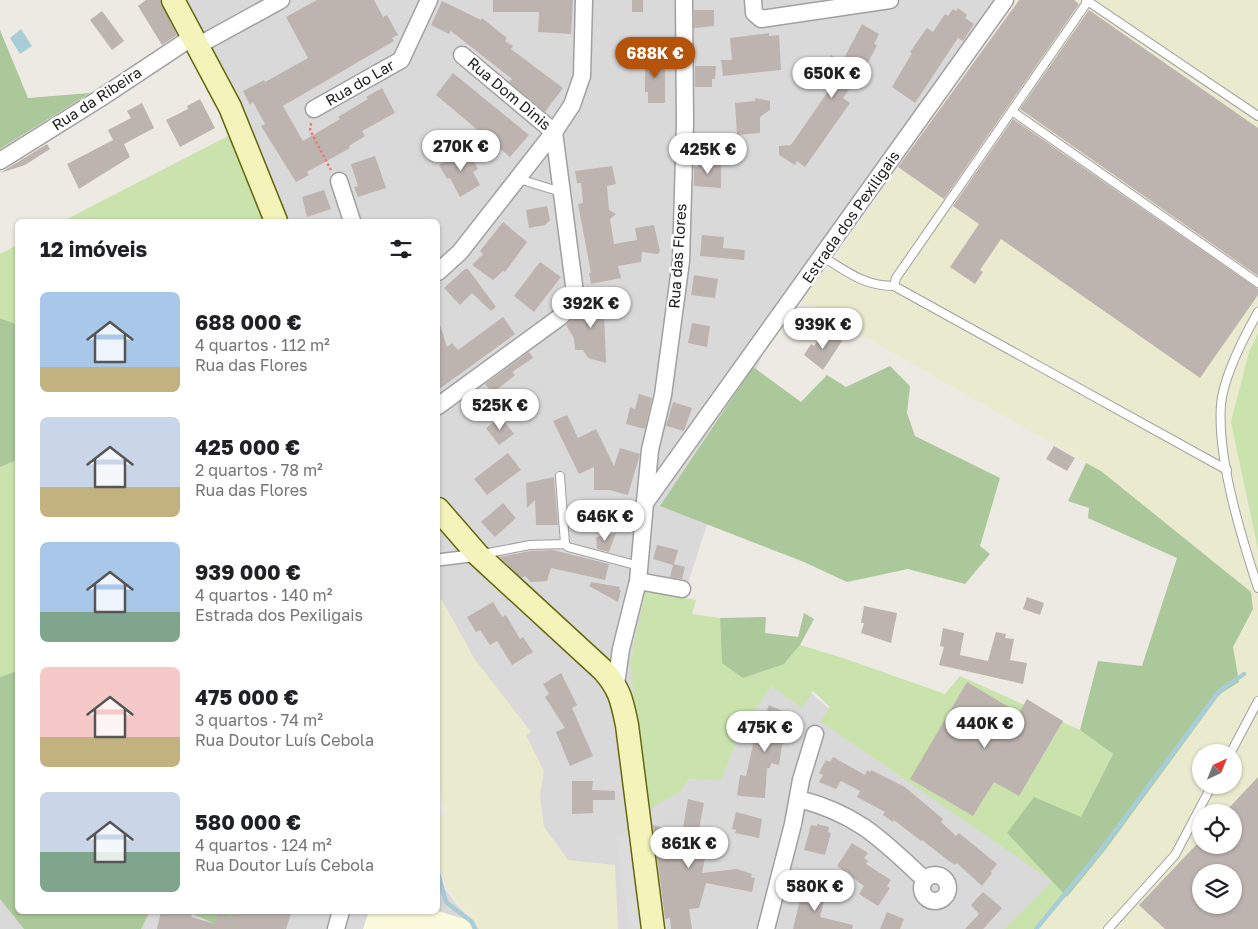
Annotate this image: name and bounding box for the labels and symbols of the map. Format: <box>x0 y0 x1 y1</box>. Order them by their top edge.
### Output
pin: 688K € <box>614 36 696 79</box>
street label: Rua Dom Dinis <box>464 53 555 133</box>
street label: Rua do Lar <box>322 55 397 109</box>
pin: 650K € <box>791 56 873 99</box>
street label: Rua da Ribeira <box>48 63 145 134</box>
pin: 270K € <box>420 130 502 172</box>
pin: 425K € <box>667 132 749 175</box>
street label: Estrada dos Pexiligais <box>798 147 903 286</box>
street label: Rua das Flores <box>664 203 690 309</box>
pin: 392K € <box>550 286 632 329</box>
pin: 939K € <box>782 308 864 350</box>
pin: 525K € <box>459 388 541 431</box>
pin: 646K € <box>564 500 646 542</box>
pin: 440K € <box>944 706 1026 749</box>
pin: 475K € <box>724 710 806 753</box>
north arrow <box>1192 744 1242 794</box>
pin: 861K € <box>648 826 730 869</box>
pin: 580K € <box>774 870 856 912</box>

